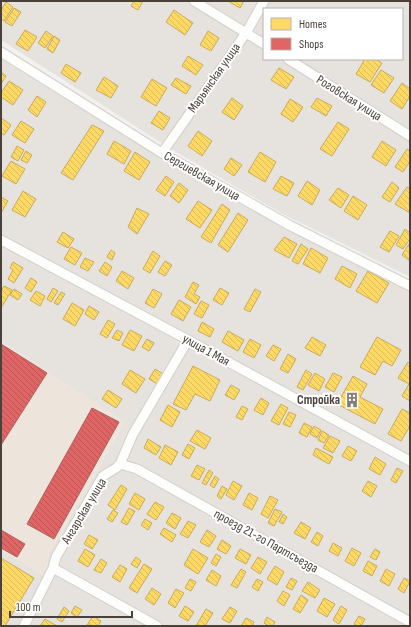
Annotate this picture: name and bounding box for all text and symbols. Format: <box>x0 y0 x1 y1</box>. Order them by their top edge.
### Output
legend <box>263 8 403 60</box>
text: Homes <box>299 17 327 32</box>
text: Shops <box>299 37 324 52</box>
street label: Марьянская улица <box>184 40 244 116</box>
street label: Роговская улица <box>313 72 385 124</box>
street label: Сергиевская улица <box>161 148 243 204</box>
street label: улица 1 Мая <box>179 330 233 370</box>
building icon: Стройка <box>343 391 361 409</box>
place label: Стройка <box>297 392 340 408</box>
street label: Ангарская улица <box>58 475 110 548</box>
street label: проезд 21-го Партсъезда <box>211 506 321 576</box>
scale bar <box>10 593 132 619</box>
text: 100 m <box>16 600 41 615</box>

